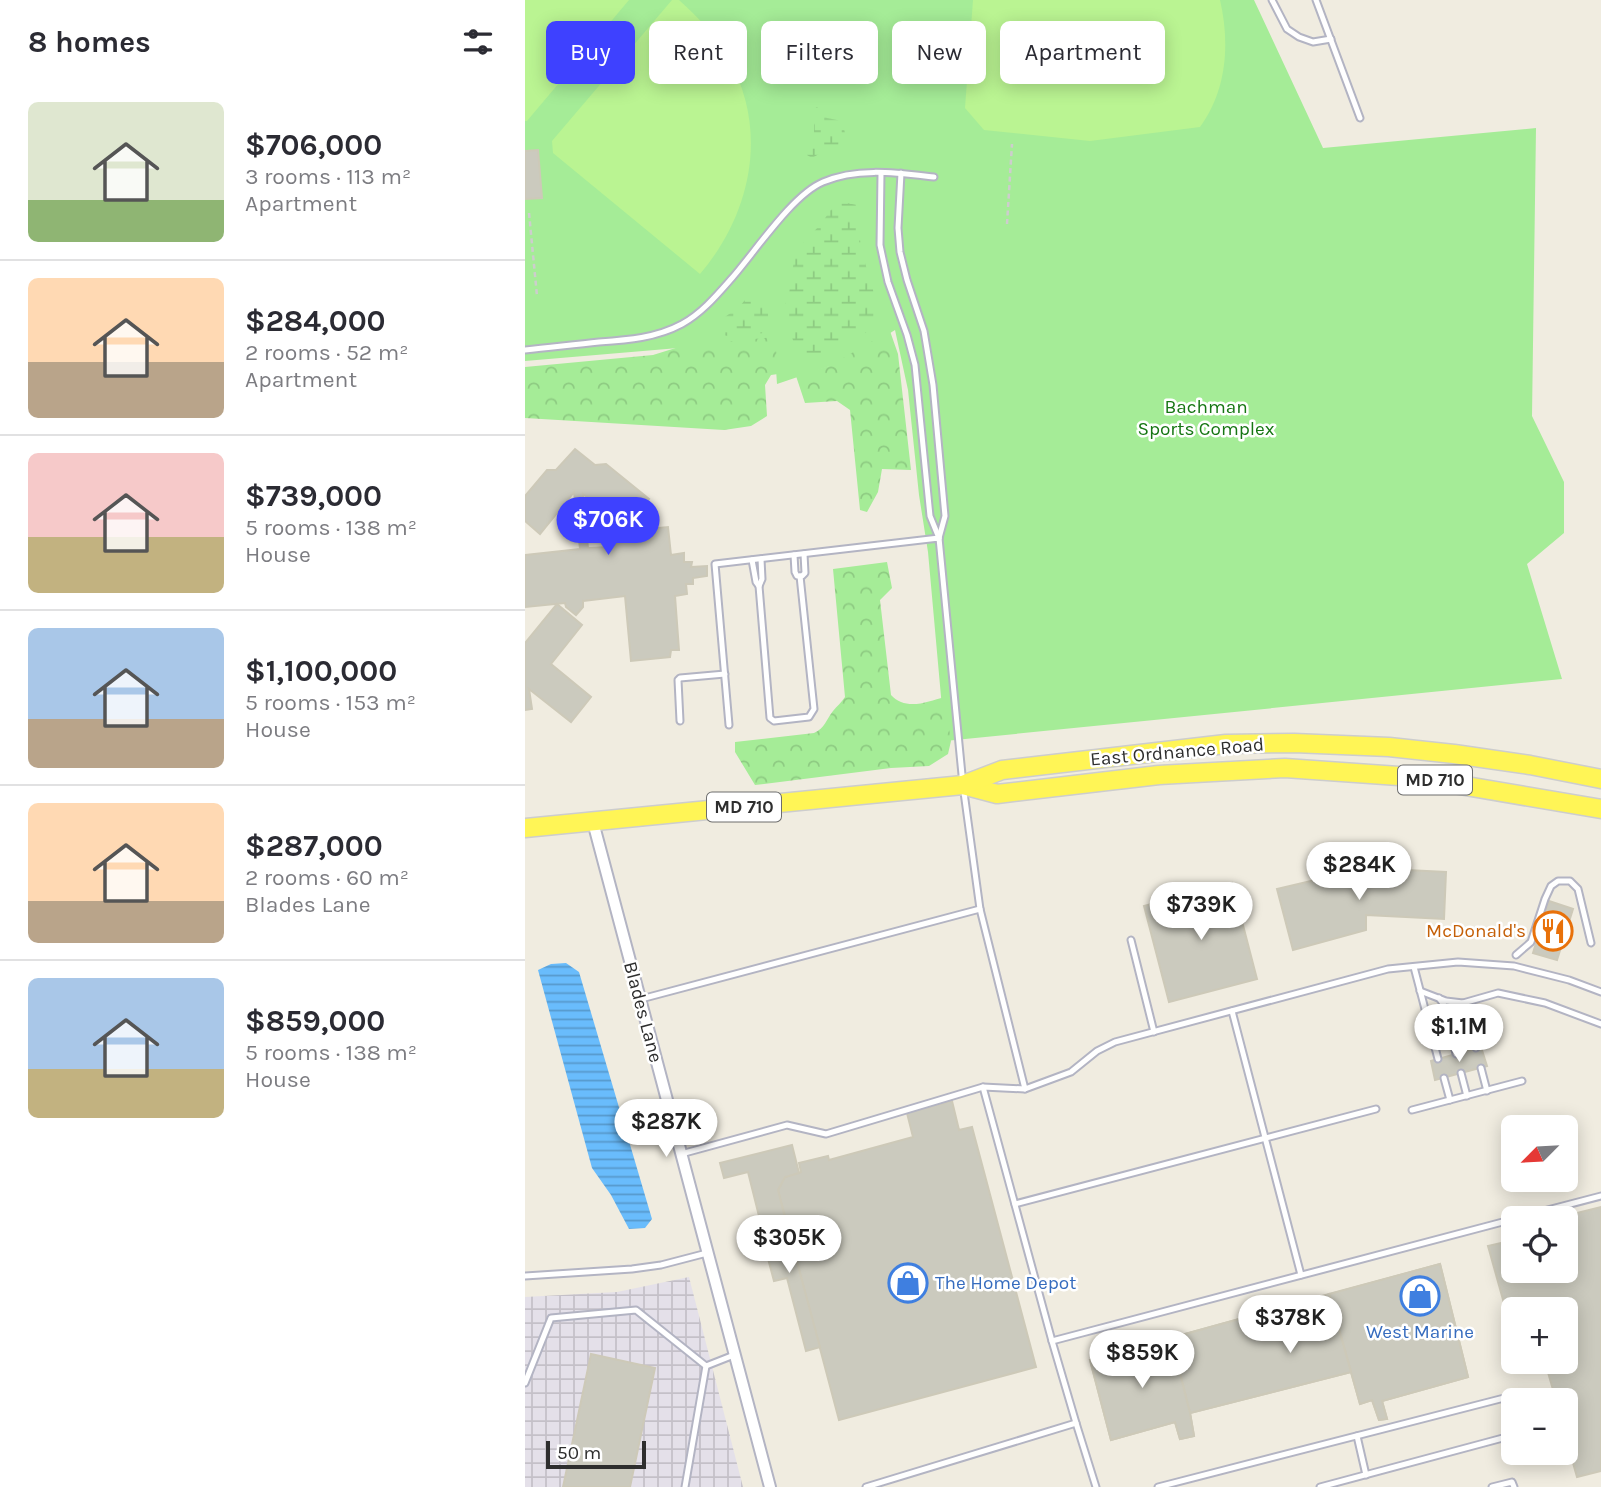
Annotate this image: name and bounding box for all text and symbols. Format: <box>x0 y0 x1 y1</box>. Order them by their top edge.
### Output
chip: Buy <box>546 21 635 84</box>
chip: Rent <box>649 21 747 84</box>
chip: Filters <box>761 21 878 84</box>
chip: New <box>892 21 986 84</box>
chip: Apartment <box>1000 21 1165 84</box>
icon: filters <box>459 23 497 61</box>
text: 8 homes <box>28 24 151 60</box>
text: $706,000 <box>245 127 382 163</box>
icon: home <box>84 130 168 214</box>
text: 3 rooms · 113 m² <box>245 163 411 190</box>
text: Apartment <box>245 190 357 217</box>
text: $284,000 <box>245 303 386 339</box>
icon: home <box>84 306 168 390</box>
text: 2 rooms · 52 m² <box>245 339 408 366</box>
text: Apartment <box>245 366 357 393</box>
park label: Bachman Sports Complex <box>1137 396 1275 440</box>
text: $739,000 <box>245 478 382 514</box>
icon: home <box>84 481 168 565</box>
pin: $706K <box>559 498 657 557</box>
text: $706K <box>573 506 643 533</box>
text: 5 rooms · 138 m² <box>245 514 417 541</box>
text: House <box>245 541 311 568</box>
text: $1,100,000 <box>245 653 397 689</box>
icon: home <box>84 656 168 740</box>
text: 5 rooms · 153 m² <box>245 689 416 716</box>
text: House <box>245 716 311 743</box>
street label: East Ordnance Road <box>1089 733 1265 771</box>
road number: MD 710 <box>1398 766 1472 794</box>
road number: MD 710 <box>707 792 781 822</box>
text: $287,000 <box>245 828 383 864</box>
icon: home <box>84 831 168 915</box>
pin: $284K <box>1310 842 1408 902</box>
text: $284K <box>1322 851 1396 878</box>
text: 2 rooms · 60 m² <box>245 864 409 891</box>
pin: $739K <box>1152 883 1250 942</box>
text: Blades Lane <box>245 891 371 918</box>
text: $739K <box>1166 891 1236 918</box>
restaurant icon: McDonald's <box>1532 910 1574 952</box>
place label: McDonald's <box>1426 920 1526 942</box>
street label: Blades Lane <box>619 959 667 1065</box>
text: $859,000 <box>245 1003 385 1039</box>
pin: $1.1M <box>1410 1004 1508 1064</box>
icon: home <box>84 1006 168 1090</box>
text: $1.1M <box>1430 1013 1488 1040</box>
text: 5 rooms · 138 m² <box>245 1039 417 1066</box>
text: House <box>245 1066 311 1093</box>
pin: $287K <box>617 1100 715 1159</box>
text: $287K <box>630 1108 702 1135</box>
north arrow <box>1501 1115 1579 1192</box>
map controls <box>1501 1115 1578 1465</box>
button: locate <box>1501 1206 1578 1283</box>
pin: $305K <box>740 1216 838 1275</box>
text: $305K <box>752 1224 826 1251</box>
shop icon: The Home Depot <box>887 1262 929 1304</box>
place label: The Home Depot <box>935 1272 1076 1294</box>
shop icon: West Marine <box>1399 1275 1441 1317</box>
pin: $378K <box>1241 1296 1339 1355</box>
button: + <box>1501 1297 1578 1374</box>
text: $378K <box>1254 1304 1326 1331</box>
place label: West Marine <box>1366 1321 1474 1343</box>
pin: $859K <box>1093 1330 1191 1390</box>
text: $859K <box>1105 1339 1179 1366</box>
button: − <box>1501 1388 1578 1465</box>
scale bar <box>546 1438 646 1470</box>
text: 50 m <box>557 1442 601 1464</box>

